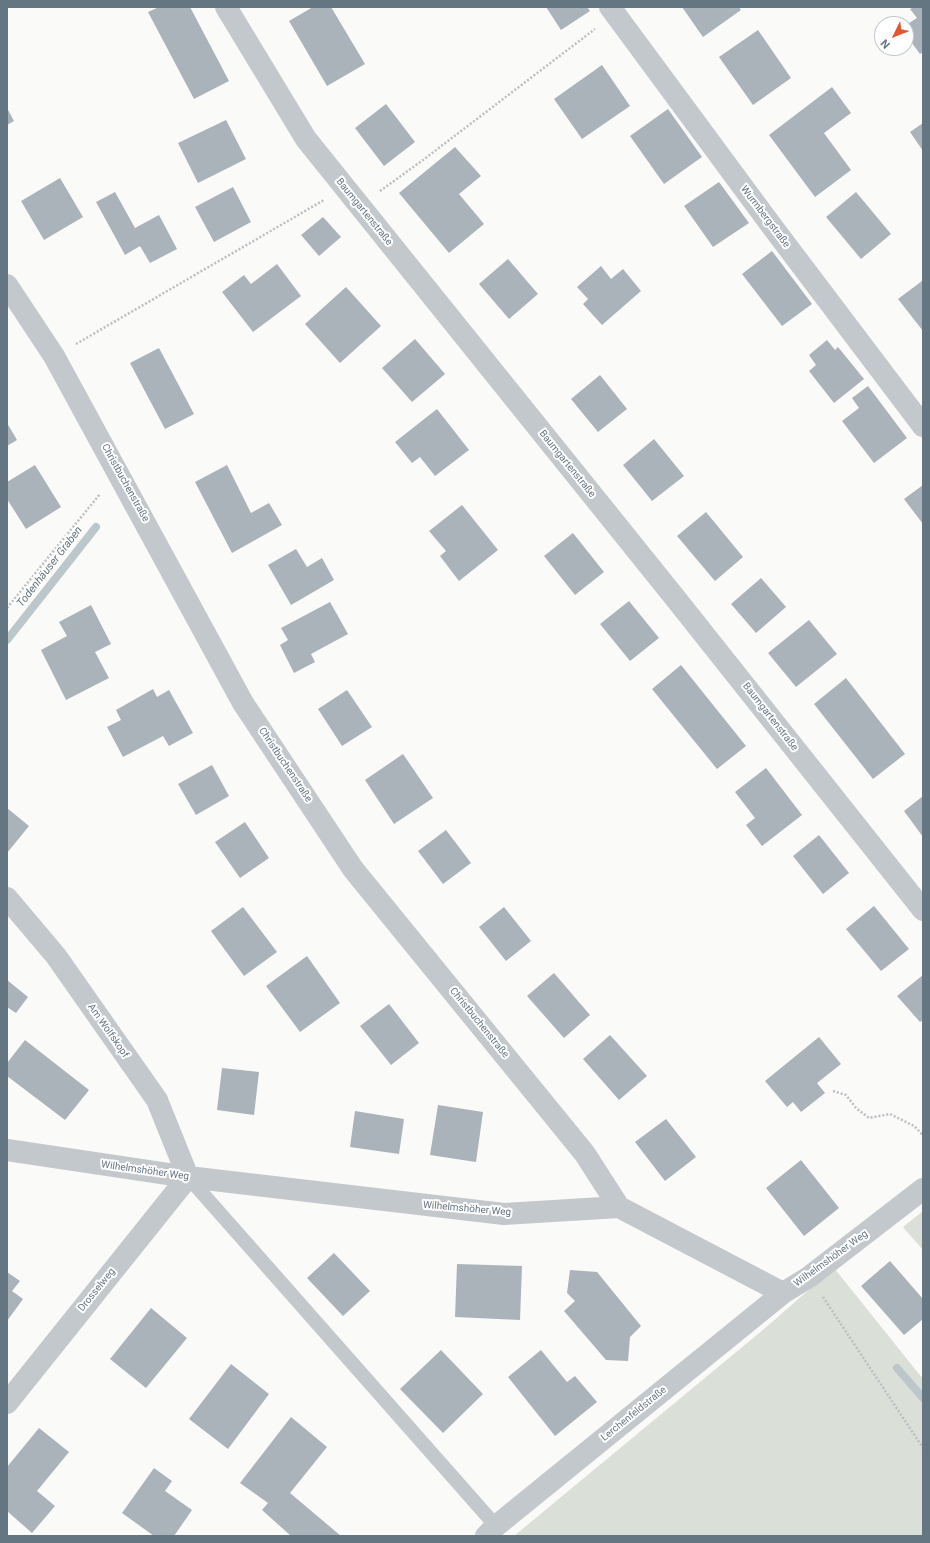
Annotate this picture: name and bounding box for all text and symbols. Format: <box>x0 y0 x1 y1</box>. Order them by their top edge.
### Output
north arrow <box>874 16 914 56</box>
text: N <box>878 37 893 51</box>
street label: Baumgartenstraße <box>333 176 395 248</box>
street label: Wurmbergstraße <box>738 184 792 250</box>
street label: Baumgartenstraße <box>536 428 598 500</box>
street label: Christbuchenstraße <box>99 442 151 524</box>
water label: Todenhäuser Graben <box>14 524 86 610</box>
street label: Baumgartenstraße <box>740 681 800 753</box>
street label: Christbuchenstraße <box>256 725 314 805</box>
street label: Christbuchenstraße <box>447 985 511 1061</box>
street label: Am Wolfskopf <box>85 1002 131 1060</box>
street label: Wilhelmshöher Weg <box>100 1159 190 1183</box>
street label: Wilhelmshöher Weg <box>422 1199 512 1219</box>
street label: Wilhelmshöher Weg <box>792 1228 870 1290</box>
street label: Drosselweg <box>76 1266 118 1314</box>
street label: Lerchenfeldstraße <box>599 1384 669 1444</box>

